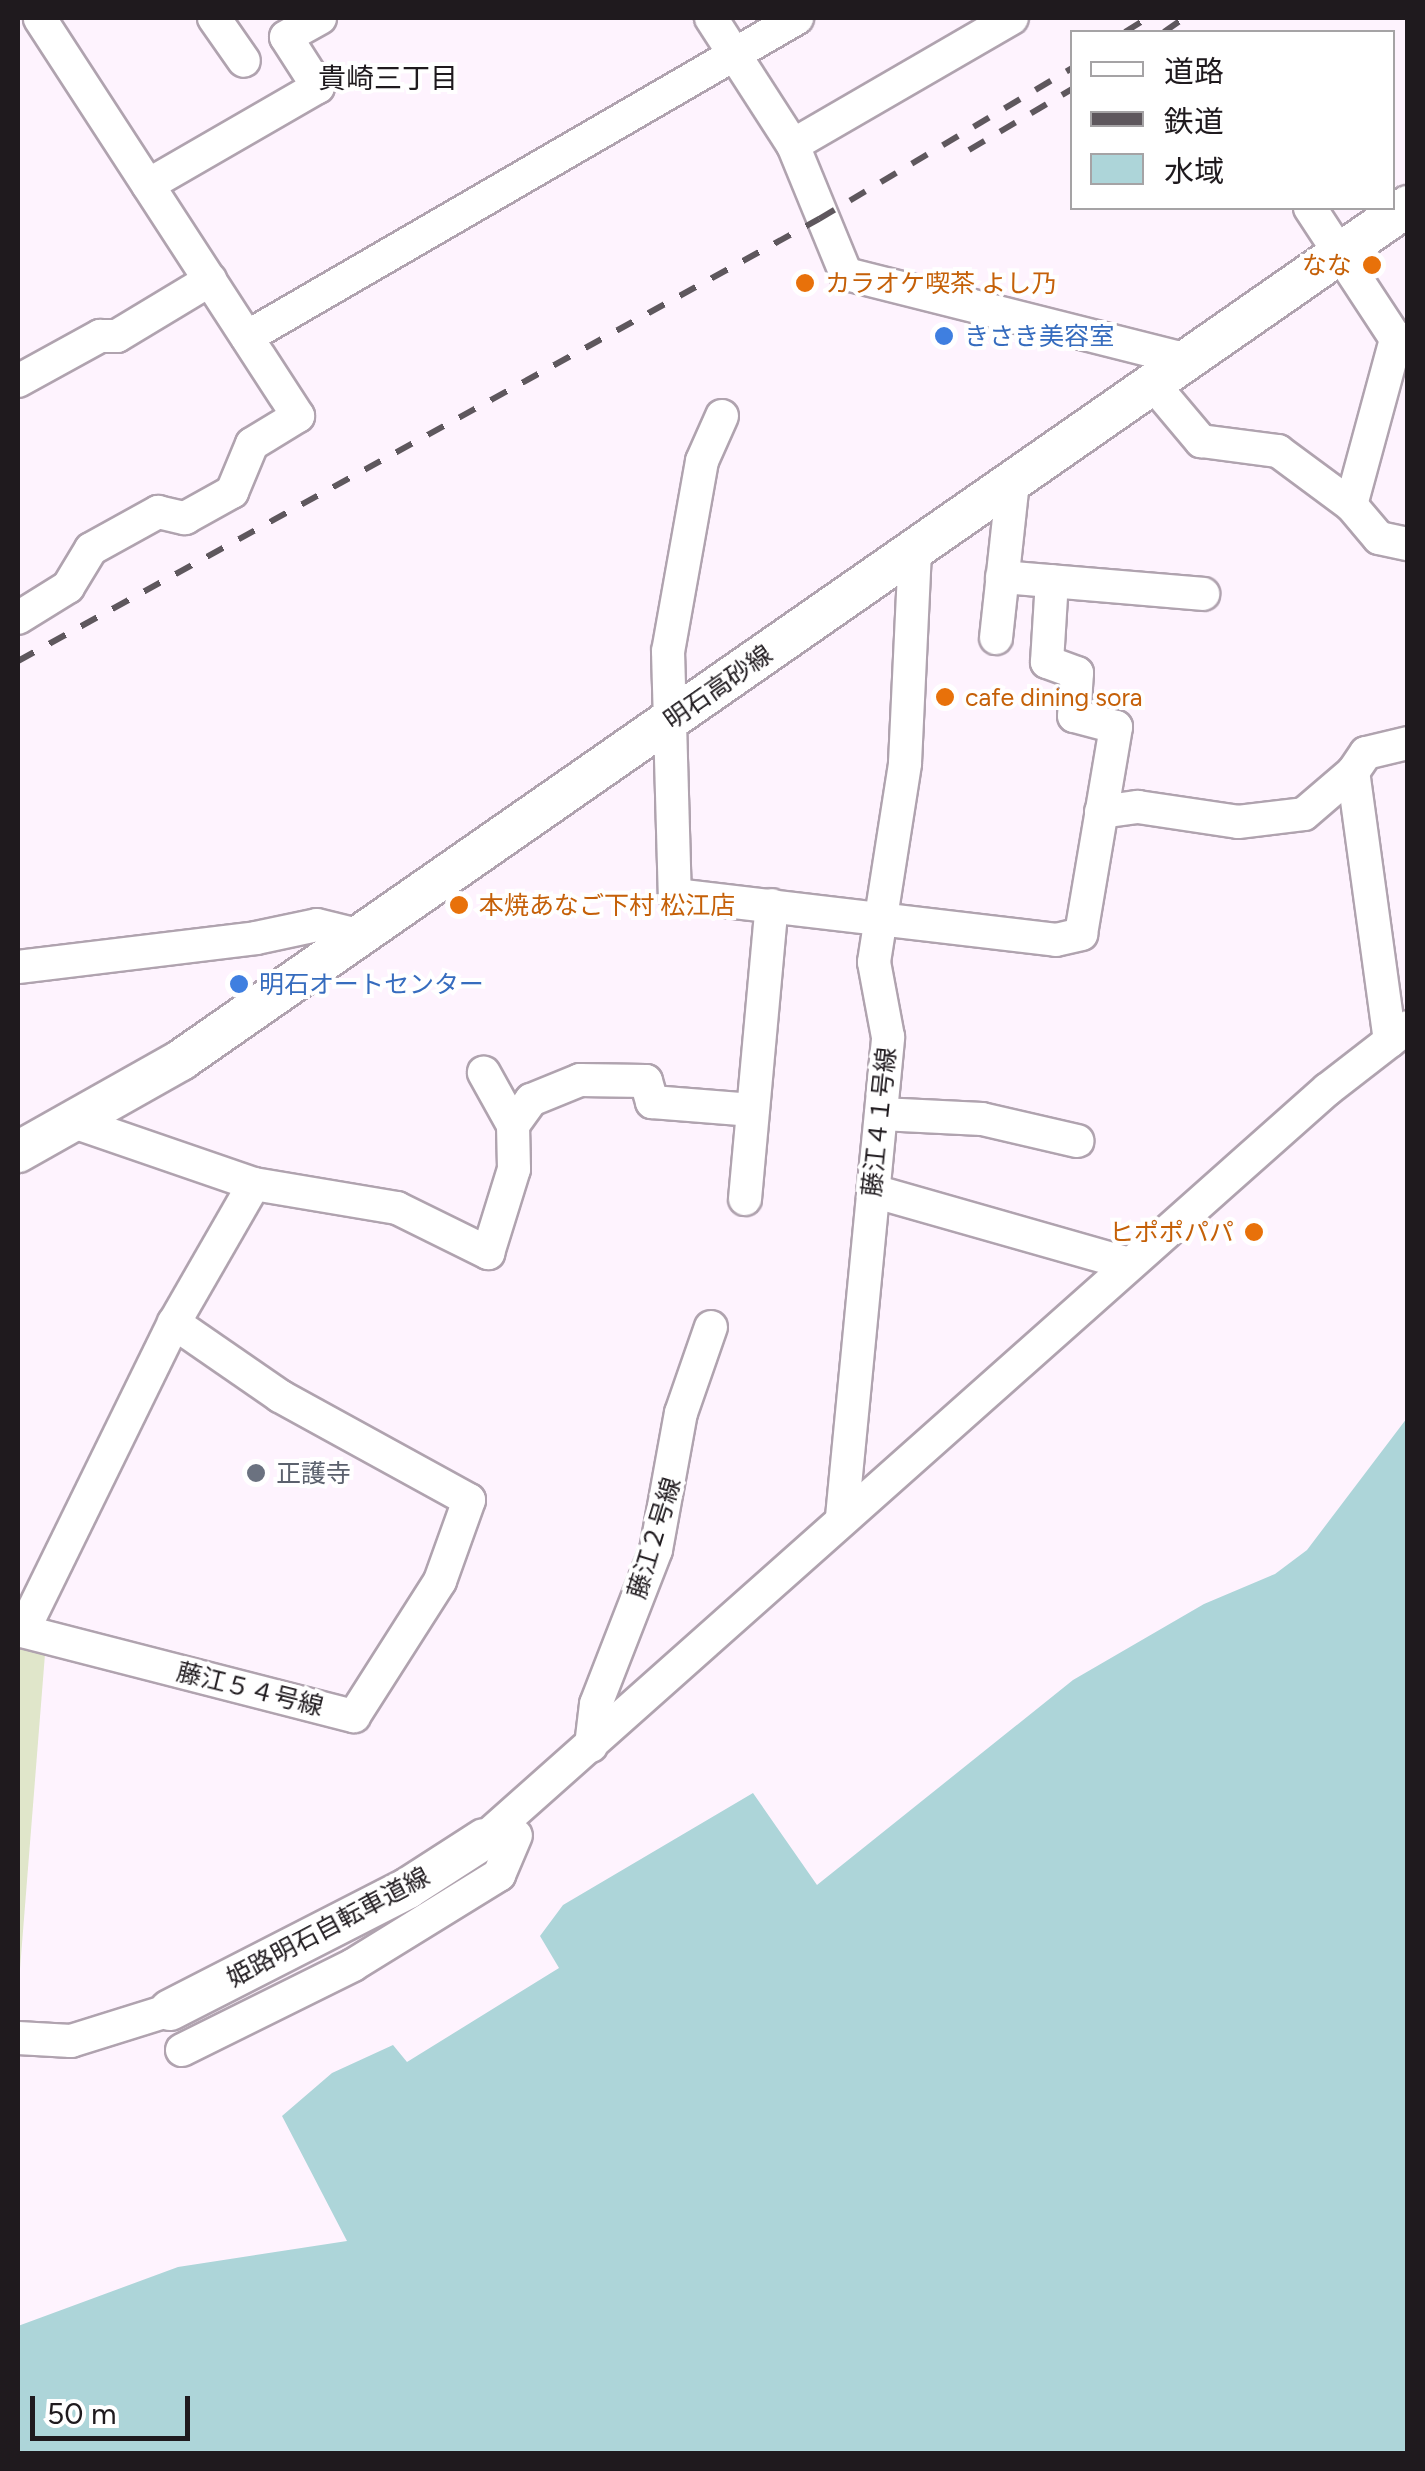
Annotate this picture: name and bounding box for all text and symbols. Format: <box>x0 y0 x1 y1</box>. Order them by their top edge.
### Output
legend <box>1070 30 1395 210</box>
text: 道路 <box>1164 53 1224 90</box>
district label: 貴崎三丁目 <box>318 61 458 95</box>
text: 鉄道 <box>1164 103 1224 140</box>
text: 水域 <box>1164 153 1224 190</box>
place label: なな <box>1302 250 1352 280</box>
marker: なな <box>1361 254 1383 276</box>
place label: カラオケ喫茶 よし乃 <box>825 268 1056 298</box>
marker: カラオケ喫茶 よし乃 <box>794 272 816 294</box>
place label: きさき美容室 <box>964 321 1114 351</box>
marker: きさき美容室 <box>933 325 955 347</box>
street label: 明石高砂線 <box>658 639 778 735</box>
place label: cafe dining sora <box>965 682 1143 712</box>
marker: cafe dining sora <box>934 686 956 708</box>
place label: 本焼あなご下村 松江店 <box>479 890 735 920</box>
marker: 本焼あなご下村 松江店 <box>448 894 470 916</box>
place label: 明石オートセンター <box>259 969 484 999</box>
marker: 明石オートセンター <box>228 973 250 995</box>
street label: 藤江４１号線 <box>856 1046 902 1198</box>
place label: ヒポポパパ <box>1109 1217 1234 1247</box>
marker: ヒポポパパ <box>1243 1221 1265 1243</box>
place label: 正護寺 <box>276 1458 351 1488</box>
marker: 正護寺 <box>245 1462 267 1484</box>
street label: 藤江２号線 <box>621 1474 687 1602</box>
street label: 藤江５４号線 <box>174 1656 326 1722</box>
street label: 姫路明石自転車道線 <box>222 1861 434 1993</box>
scale bar <box>35 2376 195 2438</box>
text: 50 m <box>47 2395 116 2432</box>

